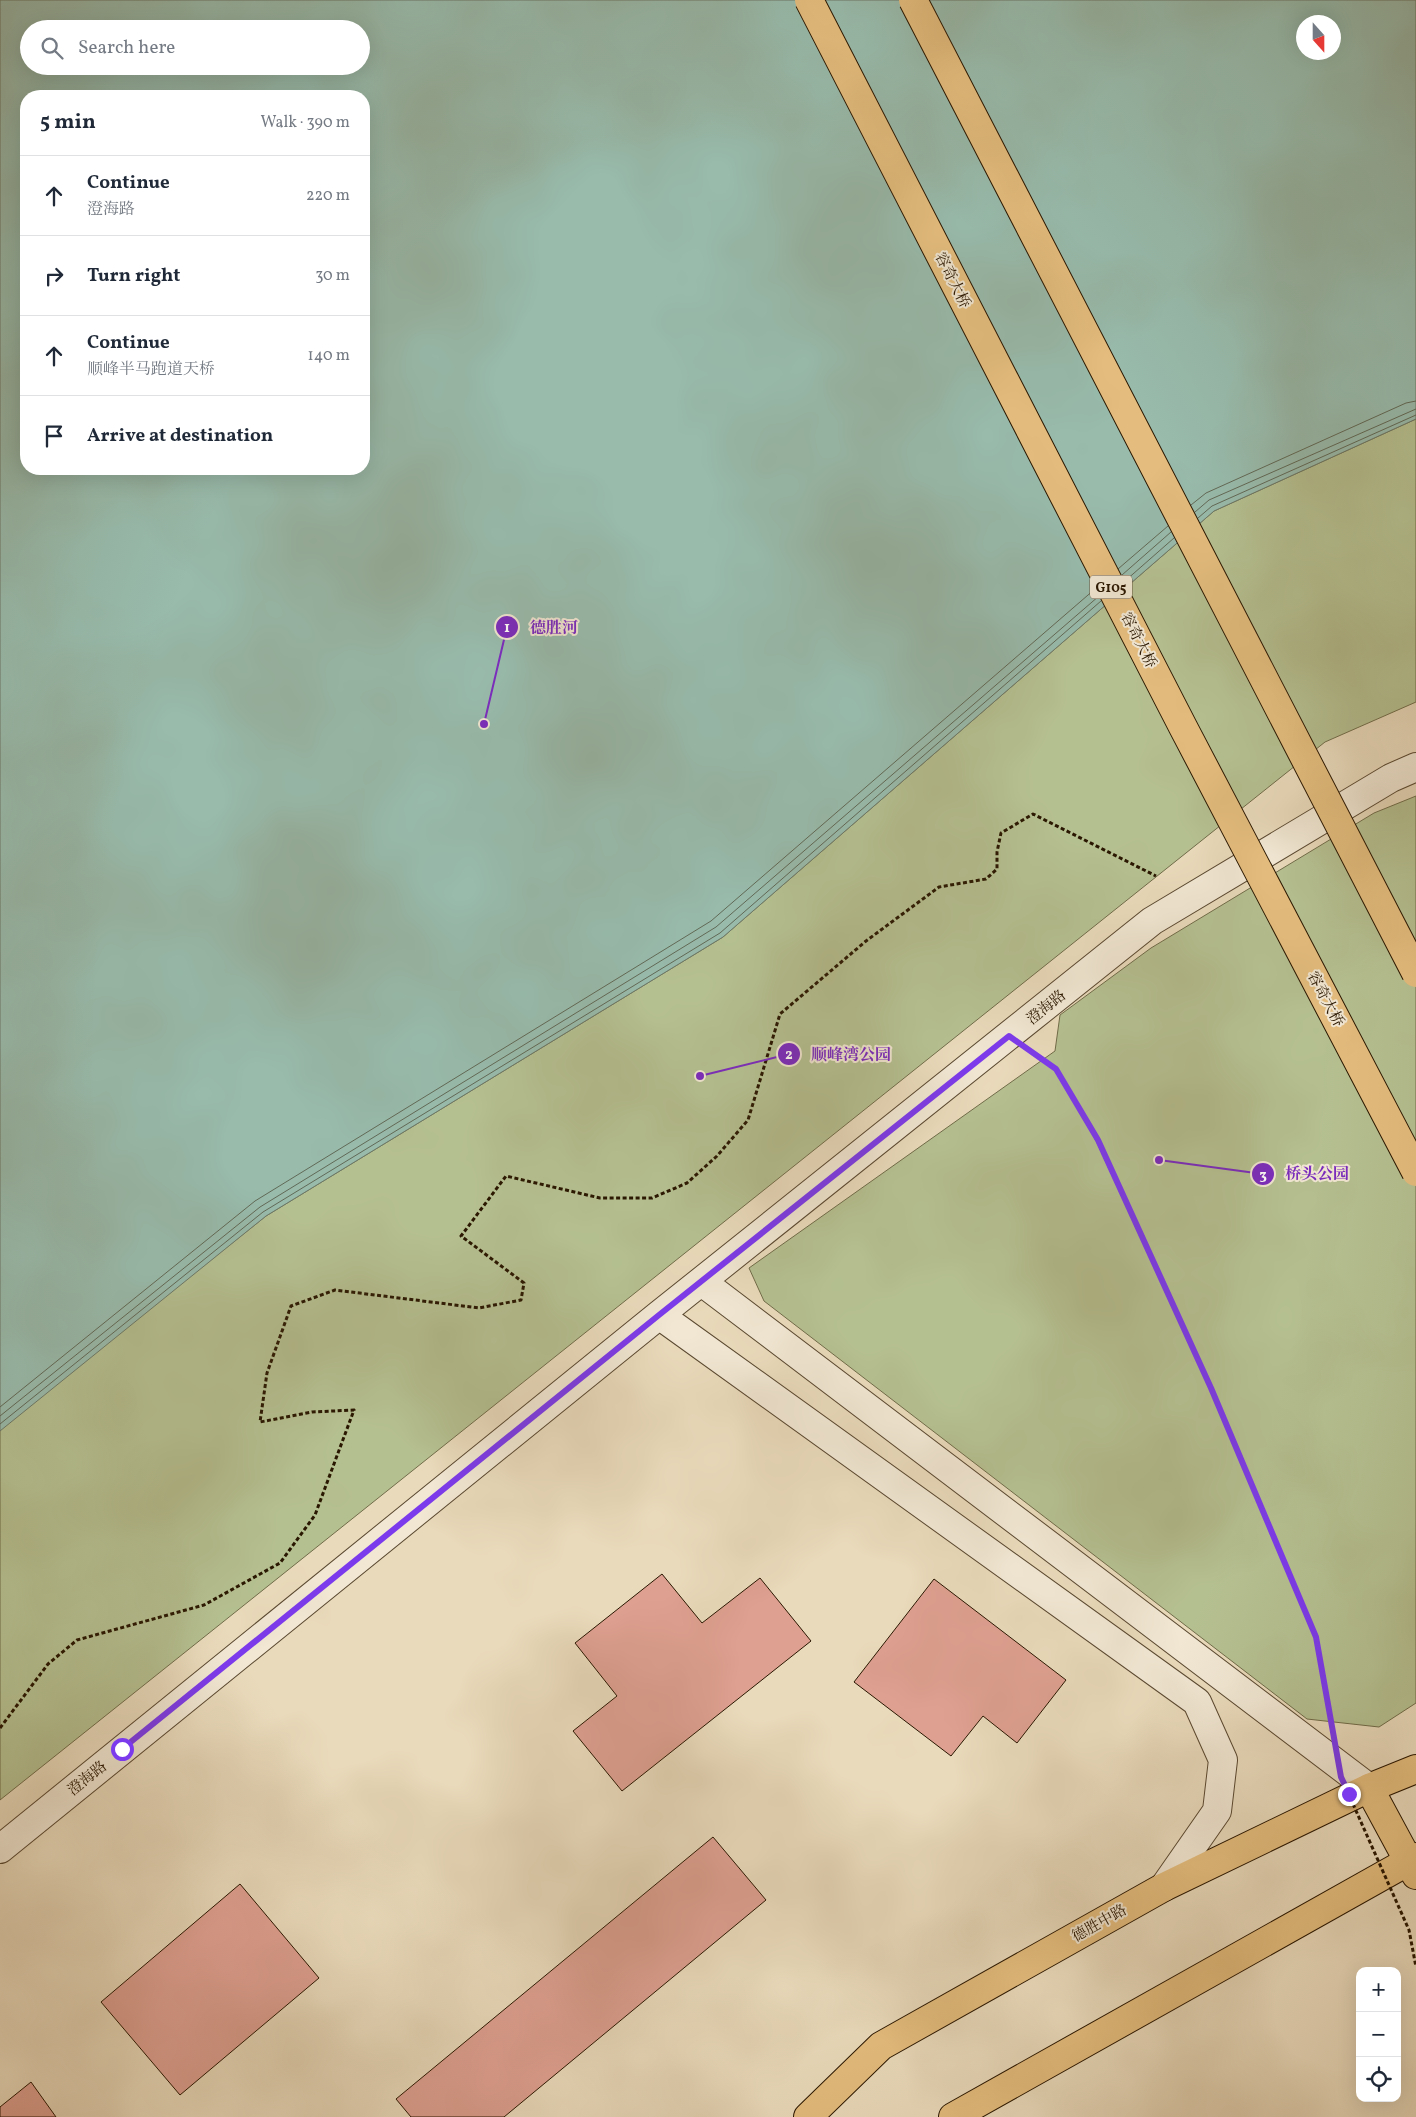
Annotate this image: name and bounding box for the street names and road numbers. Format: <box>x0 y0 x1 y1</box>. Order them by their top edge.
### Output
street label: 容奇大桥 <box>929 249 975 312</box>
road number: G105 <box>1090 576 1132 598</box>
street label: 容奇大桥 <box>1115 609 1161 672</box>
street label: 容奇大桥 <box>1301 968 1348 1031</box>
street label: 澄海路 <box>1023 986 1071 1030</box>
street label: 澄海路 <box>64 1757 112 1801</box>
street label: 德胜中路 <box>1068 1901 1131 1948</box>

